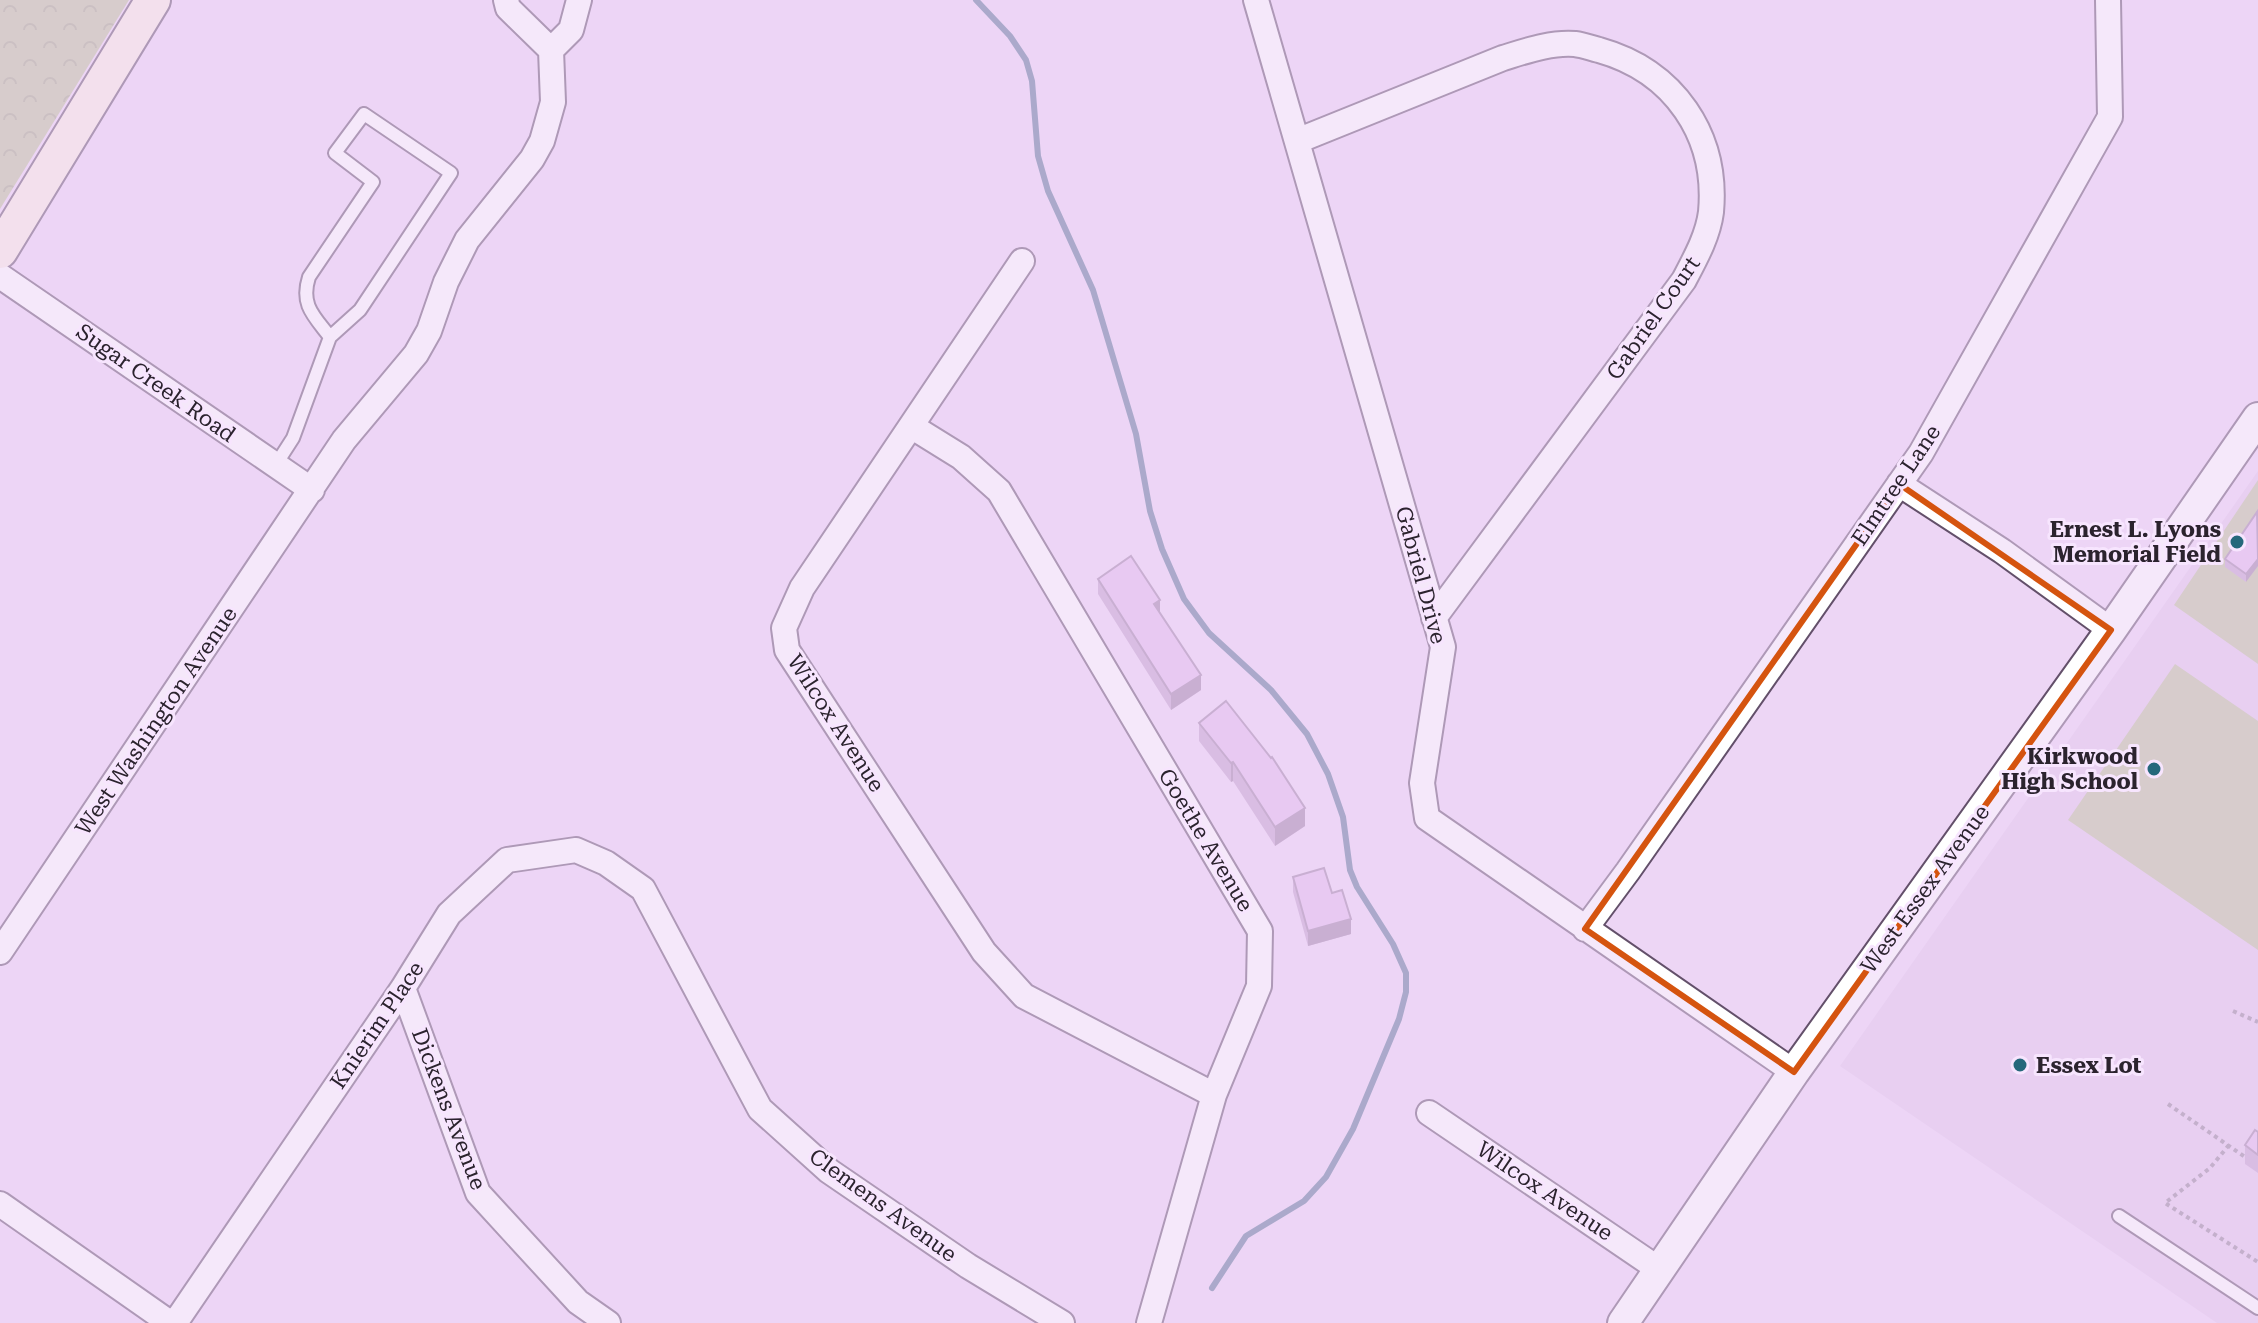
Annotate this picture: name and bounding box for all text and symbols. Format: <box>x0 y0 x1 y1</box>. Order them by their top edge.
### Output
street label: Gabriel Court <box>1601 252 1705 384</box>
street label: Sugar Creek Road <box>72 319 240 447</box>
street label: Elmtree Lane <box>1847 420 1945 550</box>
street label: Gabriel Drive <box>1391 504 1451 646</box>
place label: Ernest L. Lyons Memorial Field <box>2050 517 2221 567</box>
marker: Ernest L. Lyons Memorial Field <box>2228 533 2246 551</box>
street label: West Washington Avenue <box>70 602 242 840</box>
street label: Wilcox Avenue <box>782 650 890 796</box>
place label: Kirkwood High School <box>2001 744 2138 794</box>
marker: Kirkwood High School <box>2145 760 2163 778</box>
street label: Goethe Avenue <box>1154 764 1258 916</box>
street label: West Essex Avenue <box>1856 800 1994 978</box>
street label: Knierim Place <box>325 957 429 1093</box>
street label: Dickens Avenue <box>407 1025 491 1193</box>
place label: Essex Lot <box>2036 1053 2142 1078</box>
marker: Essex Lot <box>2011 1056 2029 1074</box>
street label: Wilcox Avenue <box>1472 1136 1618 1246</box>
street label: Clemens Avenue <box>805 1143 961 1267</box>

